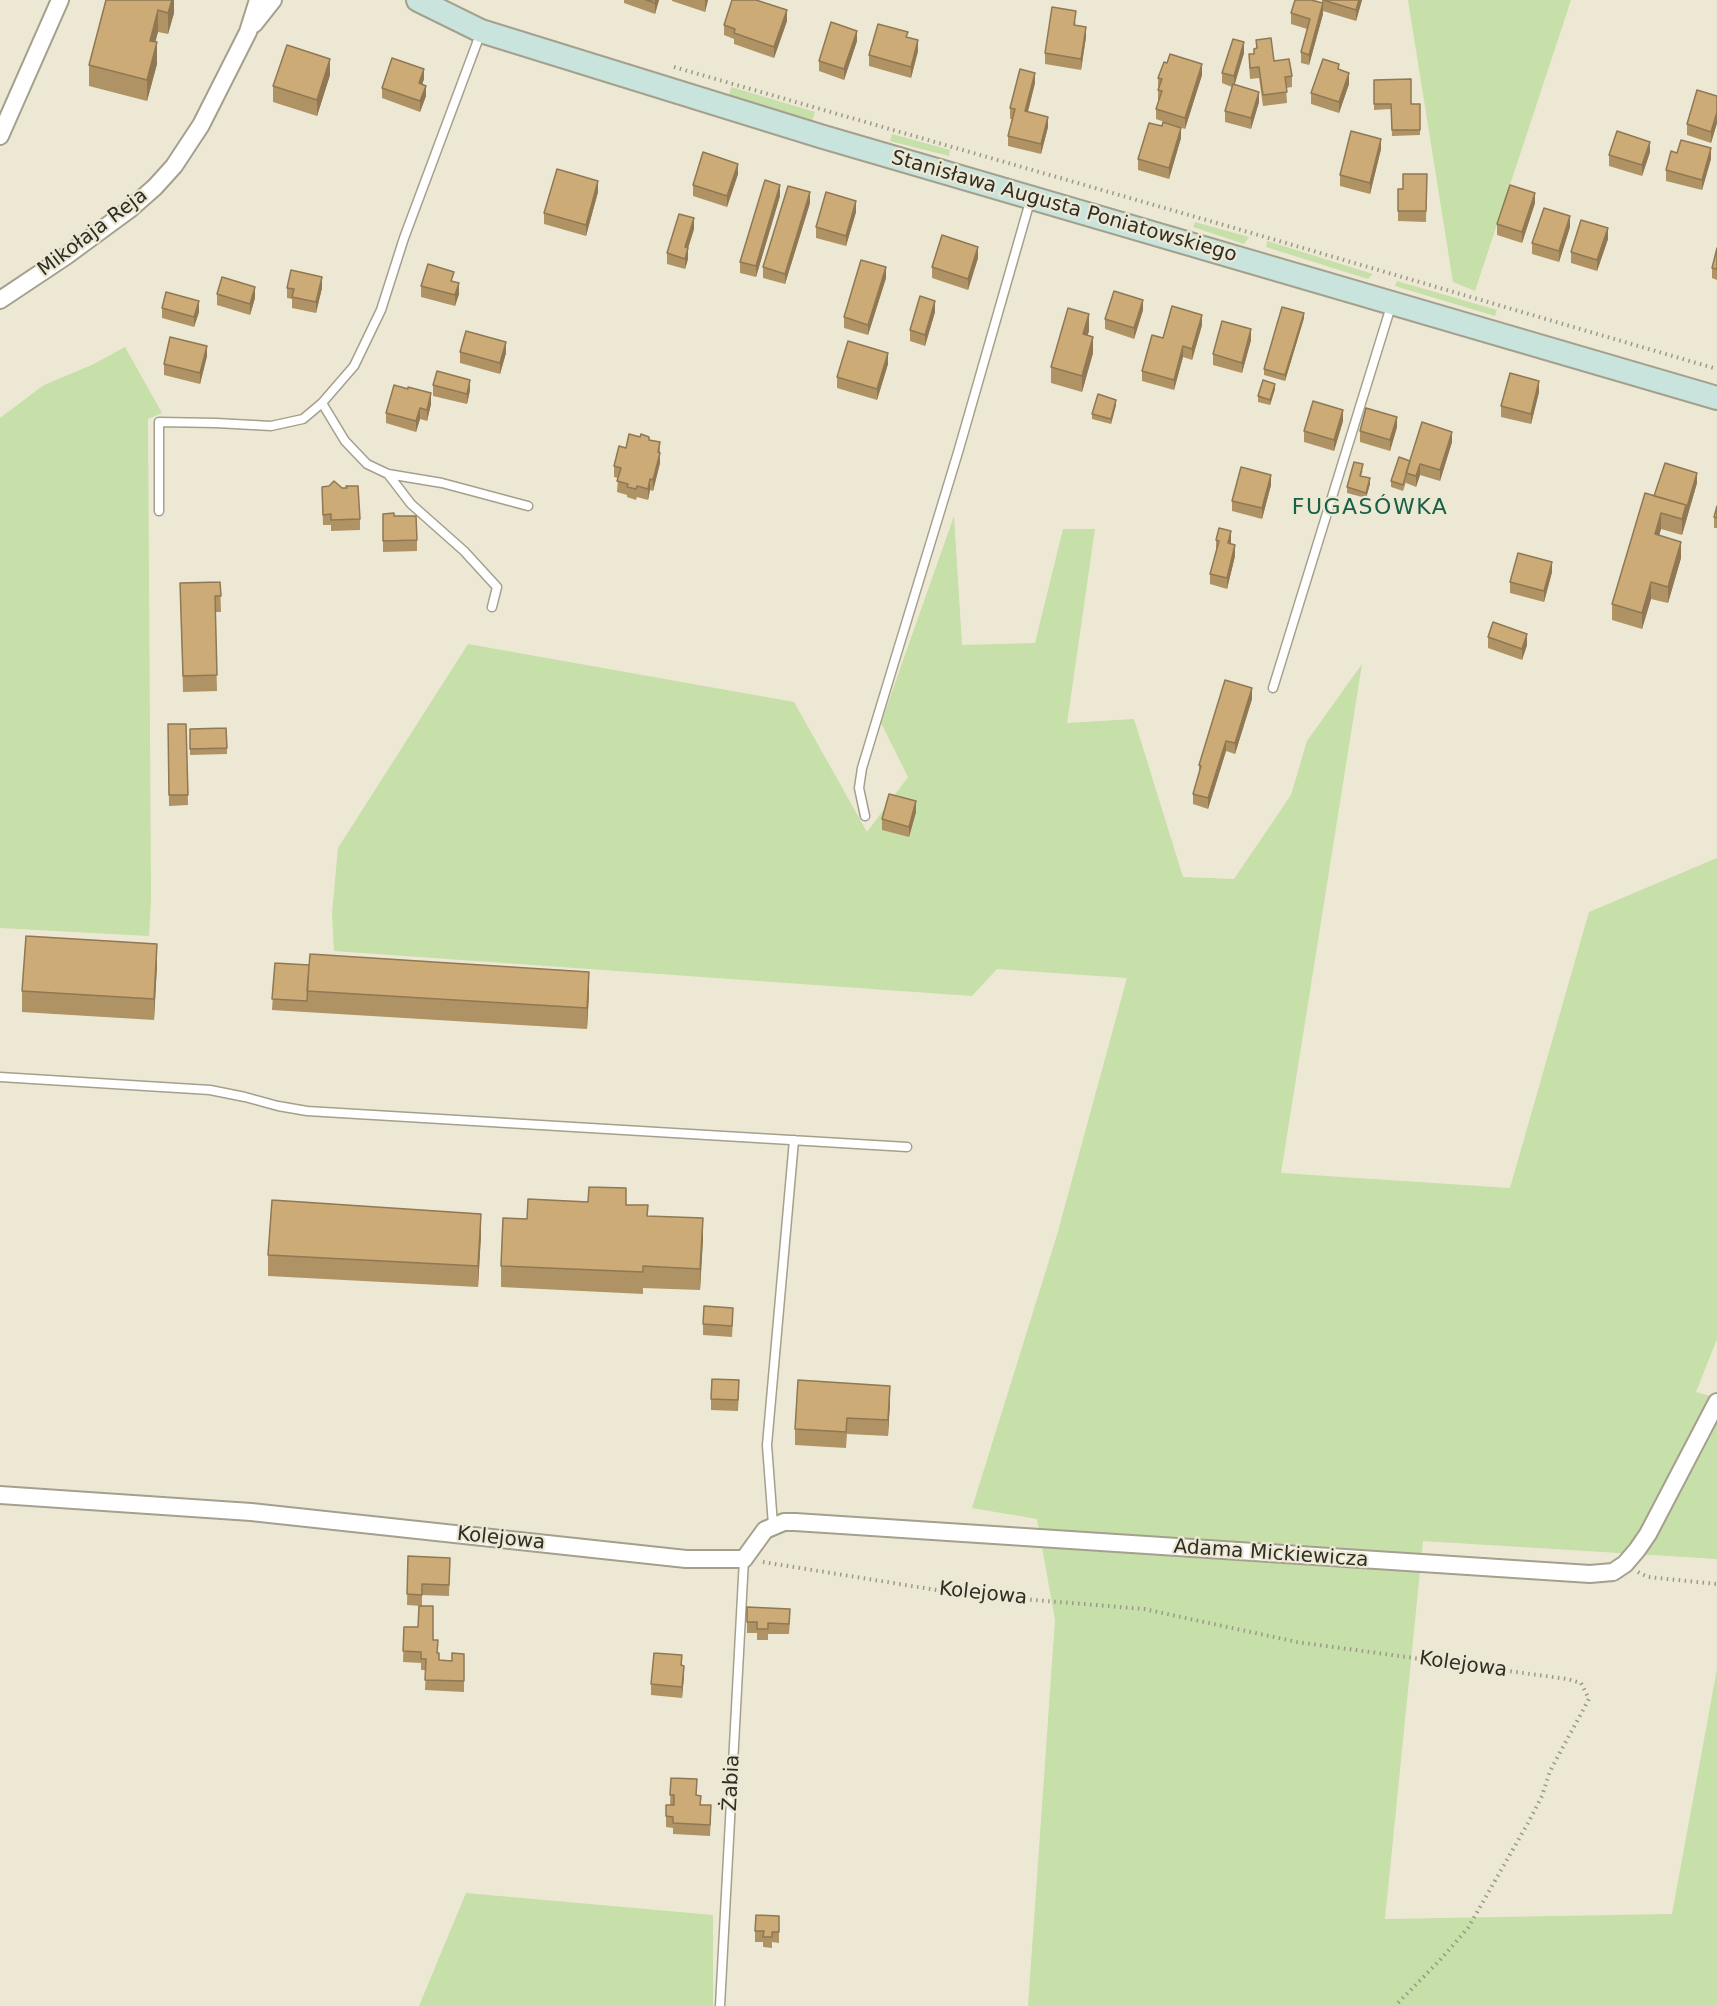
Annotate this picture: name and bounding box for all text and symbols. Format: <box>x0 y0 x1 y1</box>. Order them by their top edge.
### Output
street label: Stanisława Augusta Poniatowskiego <box>889 146 1239 268</box>
street label: Mikołaja Reja <box>33 184 153 282</box>
district label: FUGASÓWKA <box>1292 495 1448 521</box>
street label: Kolejowa <box>456 1522 546 1556</box>
street label: Adama Mickiewicza <box>1173 1535 1369 1573</box>
street label: Kolejowa <box>938 1577 1028 1611</box>
street label: Kolejowa <box>1417 1647 1509 1683</box>
street label: Żabia <box>719 1754 745 1812</box>

